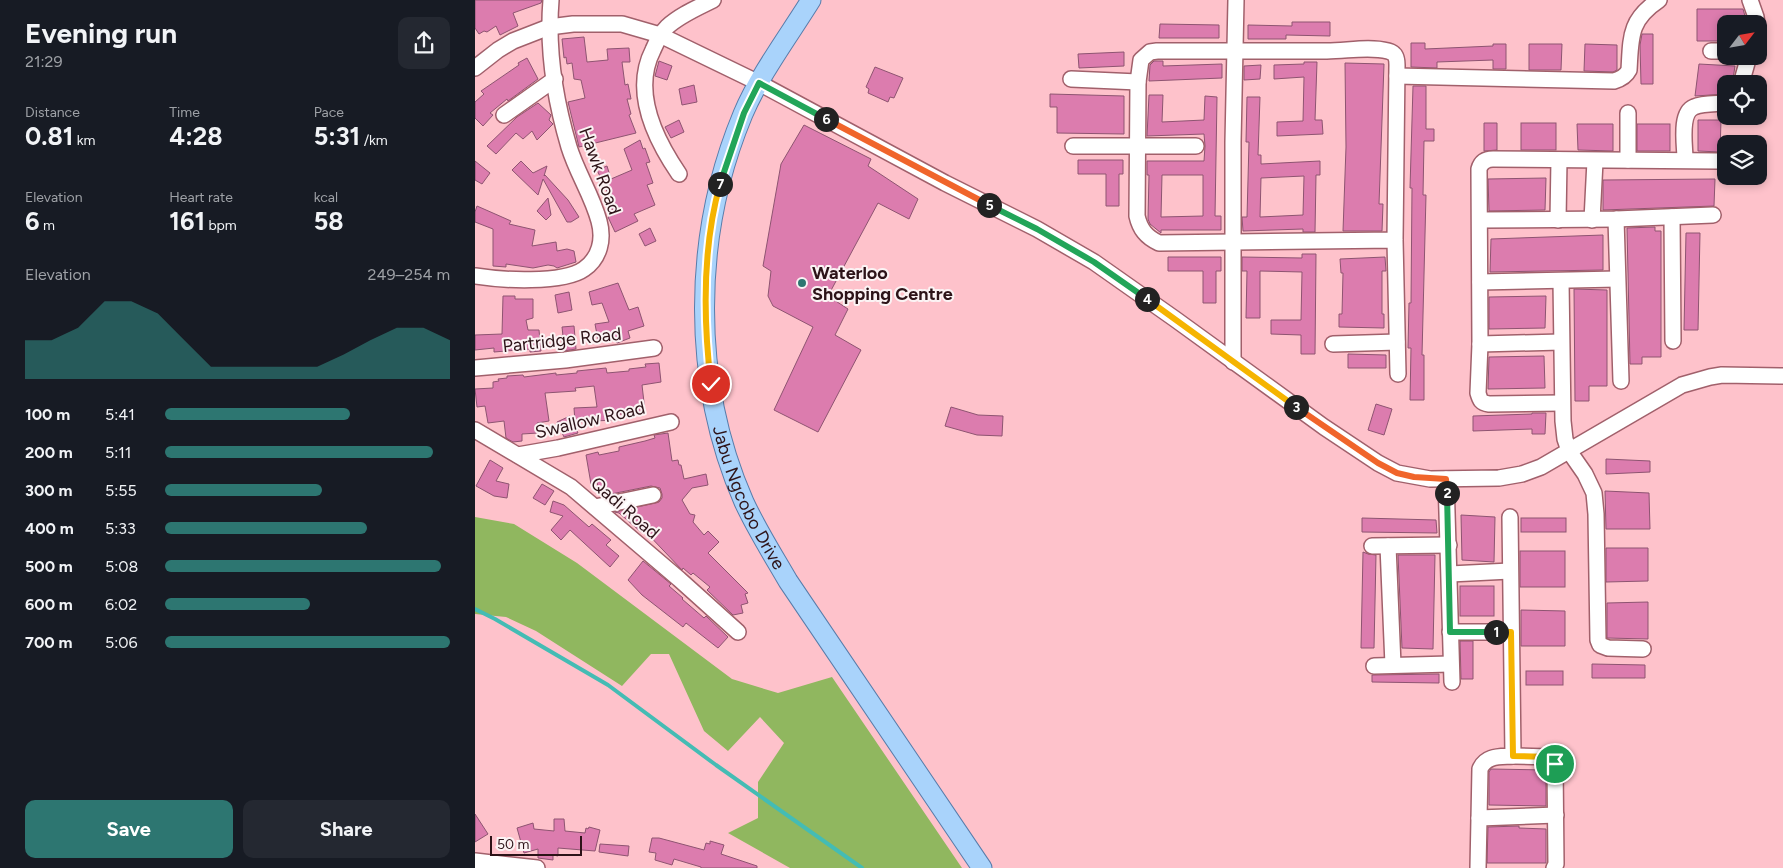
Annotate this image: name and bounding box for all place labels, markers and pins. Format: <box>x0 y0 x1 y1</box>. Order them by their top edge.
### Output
pin: 6 <box>813 106 839 132</box>
pin: 7 <box>707 172 733 196</box>
pin: 5 <box>977 192 1001 218</box>
place label: Waterloo Shopping Centre <box>812 262 953 305</box>
marker: Waterloo Shopping Centre <box>796 277 808 289</box>
pin: 4 <box>1135 286 1159 312</box>
pin <box>690 363 732 405</box>
pin: 3 <box>1283 394 1309 420</box>
pin: 2 <box>1435 480 1459 506</box>
pin: 1 <box>1483 620 1509 644</box>
pin <box>1534 743 1576 785</box>

